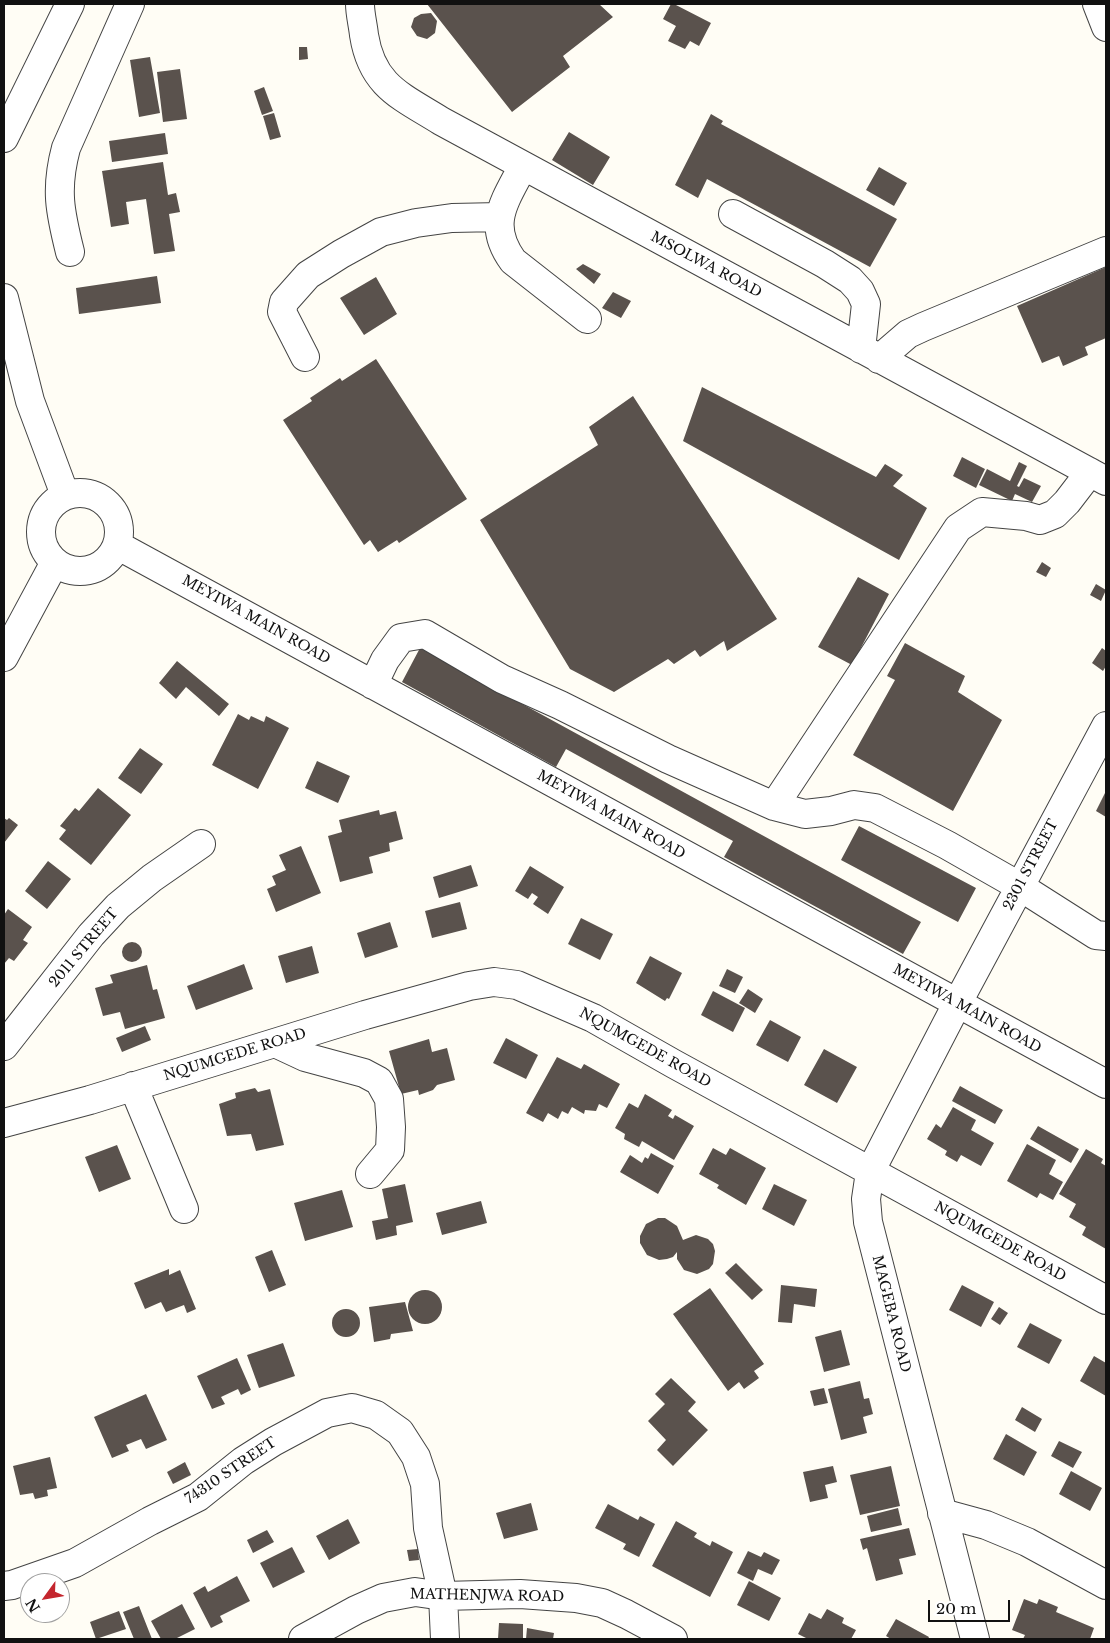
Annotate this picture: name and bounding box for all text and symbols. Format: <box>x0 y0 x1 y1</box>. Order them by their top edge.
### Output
street label: MSOLWA ROAD <box>648 229 764 301</box>
street label: MEYIWA MAIN ROAD <box>179 572 333 668</box>
street label: MEYIWA MAIN ROAD <box>534 767 688 863</box>
street label: 2301 STREET <box>1000 817 1062 913</box>
street label: 2011 STREET <box>46 905 122 991</box>
street label: MEYIWA MAIN ROAD <box>890 961 1044 1057</box>
street label: NQUMGEDE ROAD <box>576 1005 714 1091</box>
street label: NQUMGEDE ROAD <box>162 1025 308 1085</box>
street label: NQUMGEDE ROAD <box>931 1199 1069 1285</box>
street label: MAGEBA ROAD <box>868 1254 914 1374</box>
street label: 74310 STREET <box>182 1434 280 1508</box>
north arrow <box>20 1573 70 1623</box>
street label: MATHENJWA ROAD <box>410 1586 564 1606</box>
scale bar <box>930 1590 1012 1622</box>
text: N <box>22 1595 44 1616</box>
text: 20 m <box>936 1599 976 1618</box>

